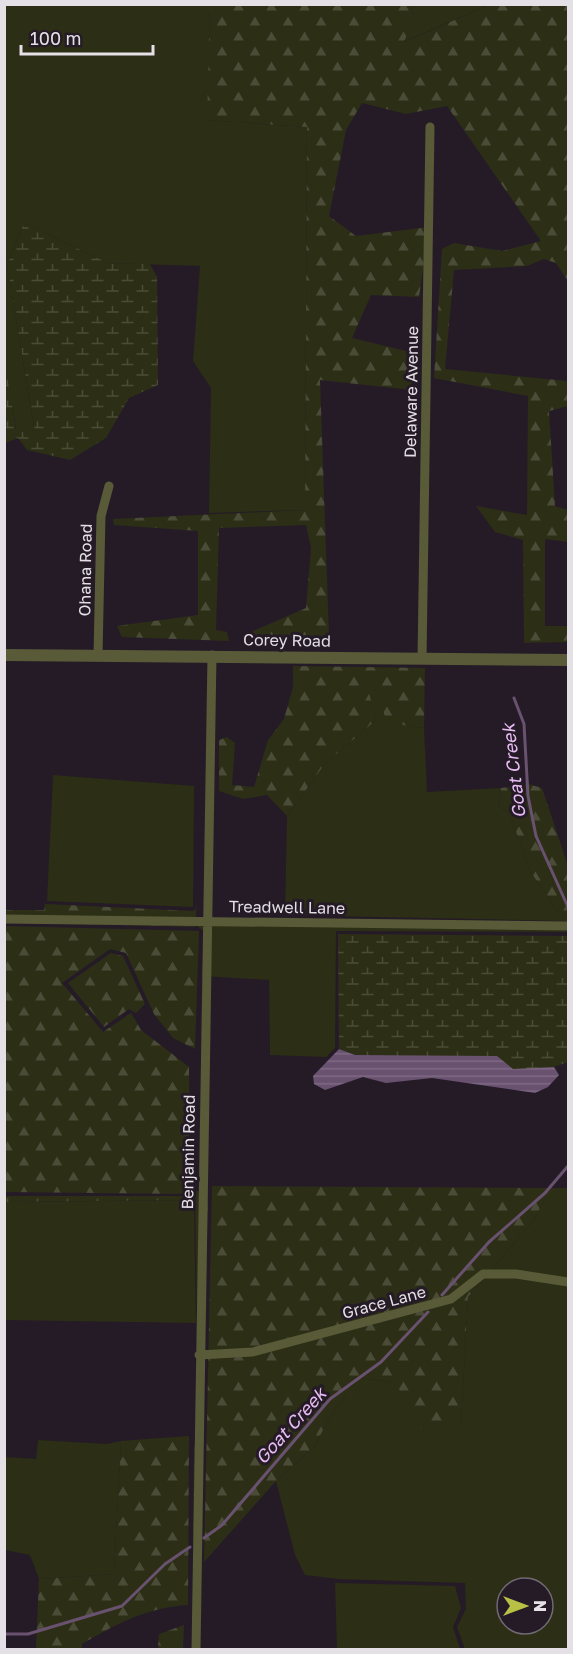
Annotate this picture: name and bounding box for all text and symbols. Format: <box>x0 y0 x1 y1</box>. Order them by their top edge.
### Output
scale bar <box>21 18 153 56</box>
text: 100 m <box>30 27 81 49</box>
street label: Delaware Avenue <box>400 326 422 458</box>
street label: Ohana Road <box>74 523 96 617</box>
street label: Corey Road <box>243 629 331 651</box>
water label: Goat Creek <box>496 721 530 820</box>
street label: Treadwell Lane <box>229 896 345 918</box>
street label: Benjamin Road <box>177 1094 199 1210</box>
street label: Grace Lane <box>340 1281 428 1323</box>
water label: Goat Creek <box>250 1381 332 1468</box>
north arrow <box>495 1576 555 1636</box>
text: N <box>530 1600 550 1612</box>

